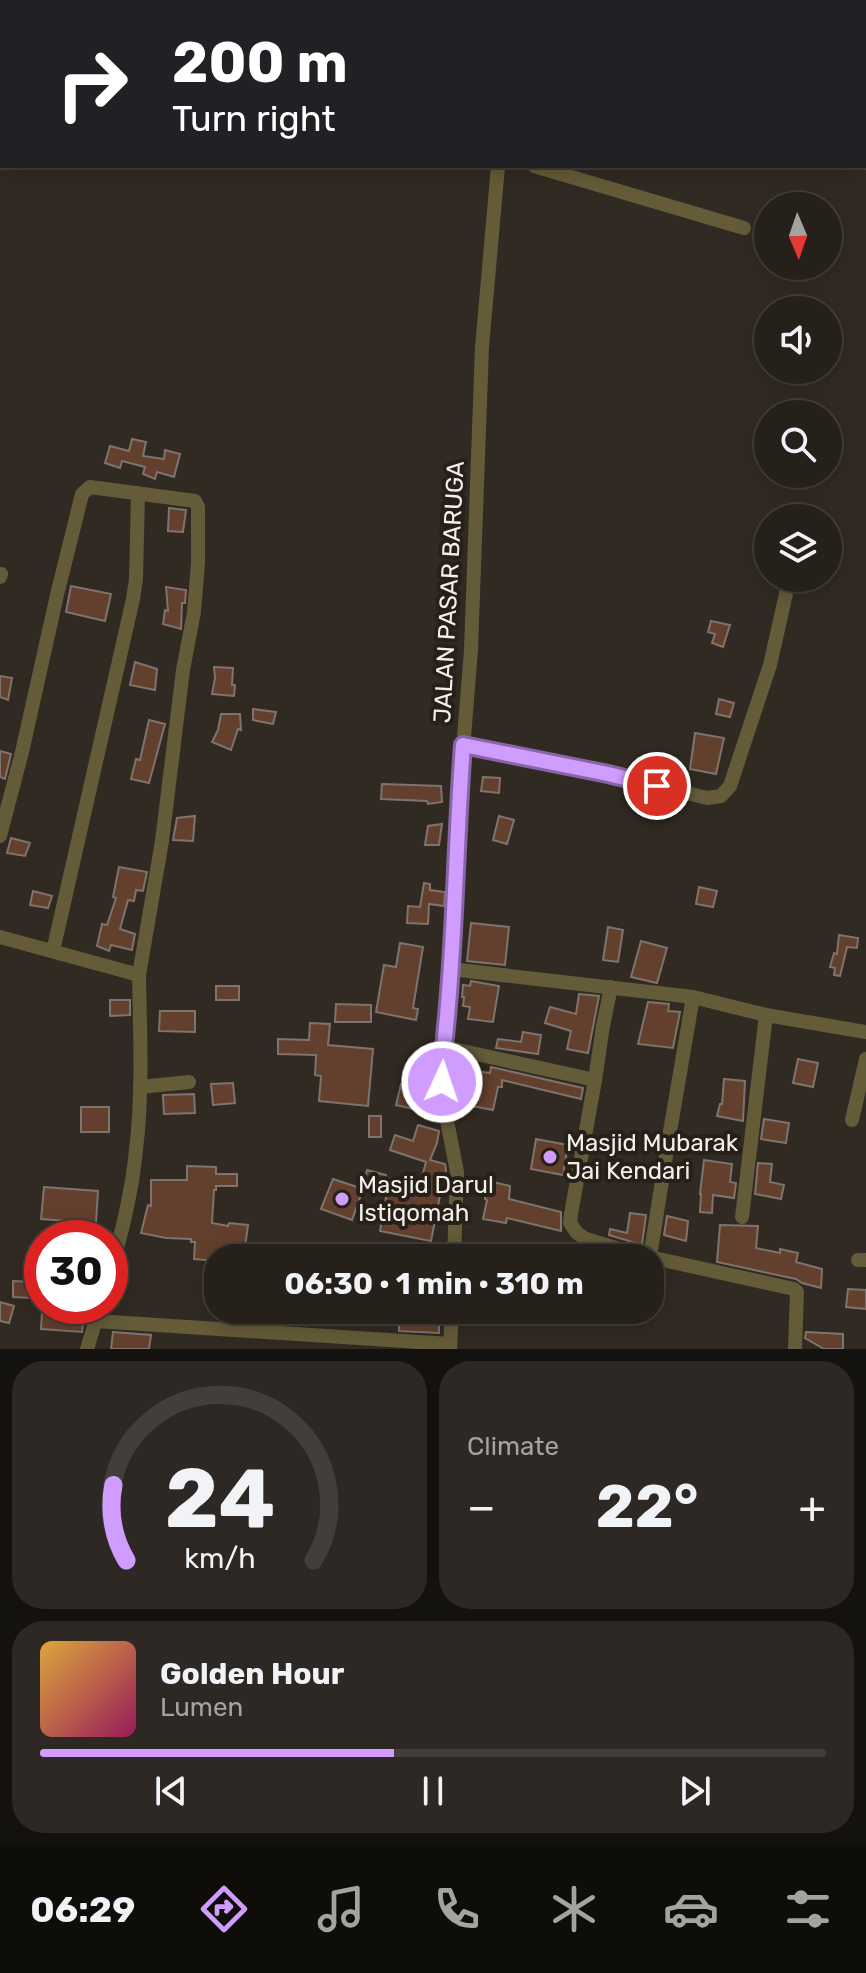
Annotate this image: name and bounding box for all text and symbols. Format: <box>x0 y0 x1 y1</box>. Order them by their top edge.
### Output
text: 200 m <box>172 30 348 96</box>
icon: right <box>40 32 144 136</box>
text: Turn right <box>172 97 336 140</box>
north arrow <box>754 192 842 280</box>
map controls <box>754 192 842 592</box>
button: sound <box>754 296 842 384</box>
button: search <box>754 400 842 488</box>
street label: JALAN PASAR BARUGA <box>428 460 470 724</box>
button: layers <box>754 504 842 592</box>
pin <box>623 752 691 820</box>
icon: arrive <box>635 764 679 808</box>
position arrow <box>400 1040 484 1124</box>
place label: Masjid Mubarak Jai Kendari <box>566 1129 739 1185</box>
marker: Masjid Mubarak Jai Kendari <box>541 1148 559 1166</box>
place label: Masjid Darul Istiqomah <box>358 1171 494 1227</box>
marker: Masjid Darul Istiqomah <box>333 1190 351 1208</box>
speed limit sign: 30 <box>24 1220 128 1324</box>
text: 06:30 · 1 min · 310 m <box>284 1266 584 1302</box>
text: Climate <box>467 1431 559 1462</box>
text: 24 <box>164 1449 275 1548</box>
text: 22° <box>596 1471 698 1542</box>
text: − <box>467 1481 496 1533</box>
text: + <box>799 1481 826 1533</box>
text: km/h <box>184 1541 255 1575</box>
text: Golden Hour <box>160 1656 344 1692</box>
text: Lumen <box>160 1692 243 1723</box>
icon: previous <box>149 1769 193 1813</box>
icon: pause <box>411 1769 455 1813</box>
icon: next <box>673 1769 717 1813</box>
icon: directions <box>196 1881 252 1937</box>
icon: music <box>313 1881 369 1937</box>
icon: phone <box>429 1881 485 1937</box>
icon: climate <box>546 1881 602 1937</box>
icon: car <box>663 1881 719 1937</box>
icon: filters <box>780 1881 836 1937</box>
text: 06:29 <box>30 1888 135 1931</box>

